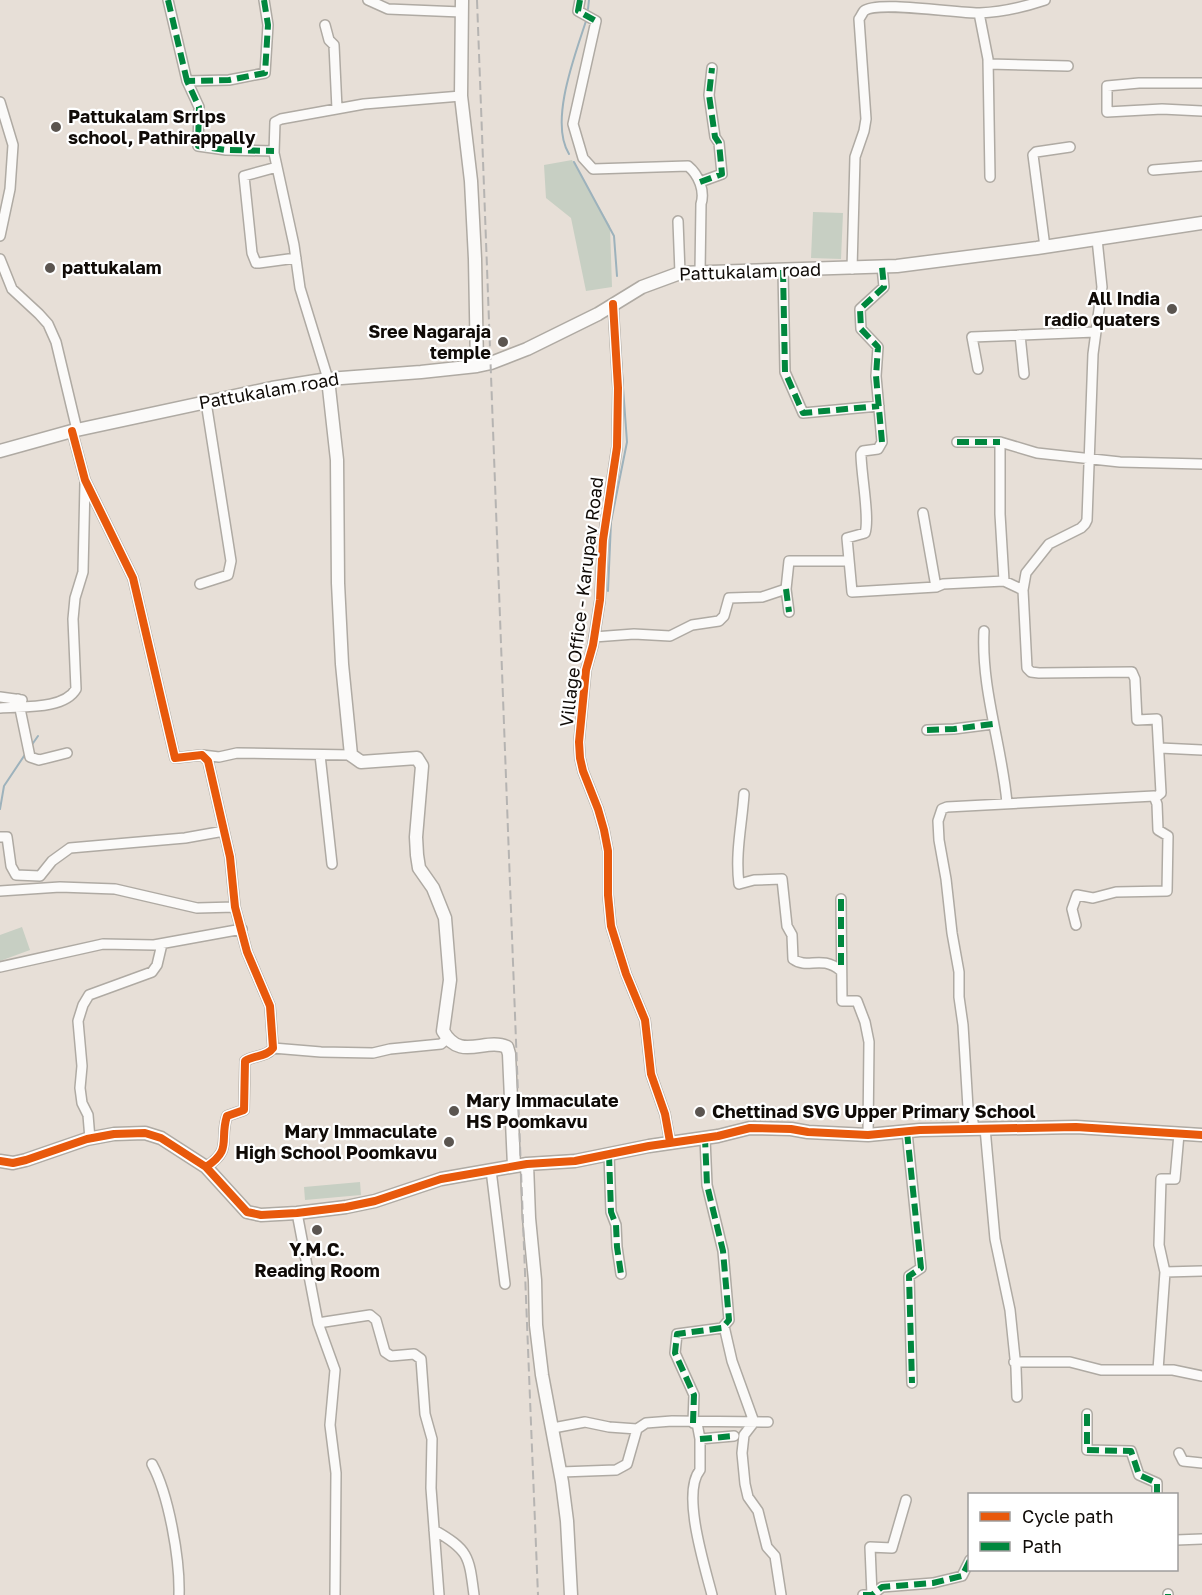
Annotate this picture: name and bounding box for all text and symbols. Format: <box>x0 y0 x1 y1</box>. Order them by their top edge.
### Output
place label: Pattukalam Srrlps school, Pathirappally <box>68 105 256 148</box>
marker: Pattukalam Srrlps school, Pathirappally <box>49 120 63 134</box>
place label: pattukalam <box>62 256 161 278</box>
street label: Pattukalam road <box>679 258 821 284</box>
marker: pattukalam <box>43 261 57 275</box>
place label: All India radio quaters <box>1044 287 1160 330</box>
marker: All India radio quaters <box>1165 302 1179 316</box>
place label: Sree Nagaraja temple <box>368 320 491 363</box>
marker: Sree Nagaraja temple <box>496 335 510 349</box>
street label: Pattukalam road <box>197 367 341 413</box>
street label: Village Office - Karupav Road <box>555 475 607 728</box>
place label: Mary Immaculate HS Poomkavu <box>466 1089 619 1132</box>
place label: Chettinad SVG Upper Primary School <box>712 1100 1036 1122</box>
marker: Mary Immaculate HS Poomkavu <box>447 1104 461 1118</box>
marker: Chettinad SVG Upper Primary School <box>693 1105 707 1119</box>
place label: Mary Immaculate High School Poomkavu <box>235 1120 437 1163</box>
marker: Mary Immaculate High School Poomkavu <box>442 1135 456 1149</box>
marker: Y.M.C. Reading Room <box>310 1223 324 1237</box>
place label: Y.M.C. Reading Room <box>254 1238 380 1281</box>
legend <box>968 1493 1178 1571</box>
text: Cycle path <box>1022 1505 1114 1527</box>
text: Path <box>1022 1535 1062 1557</box>

